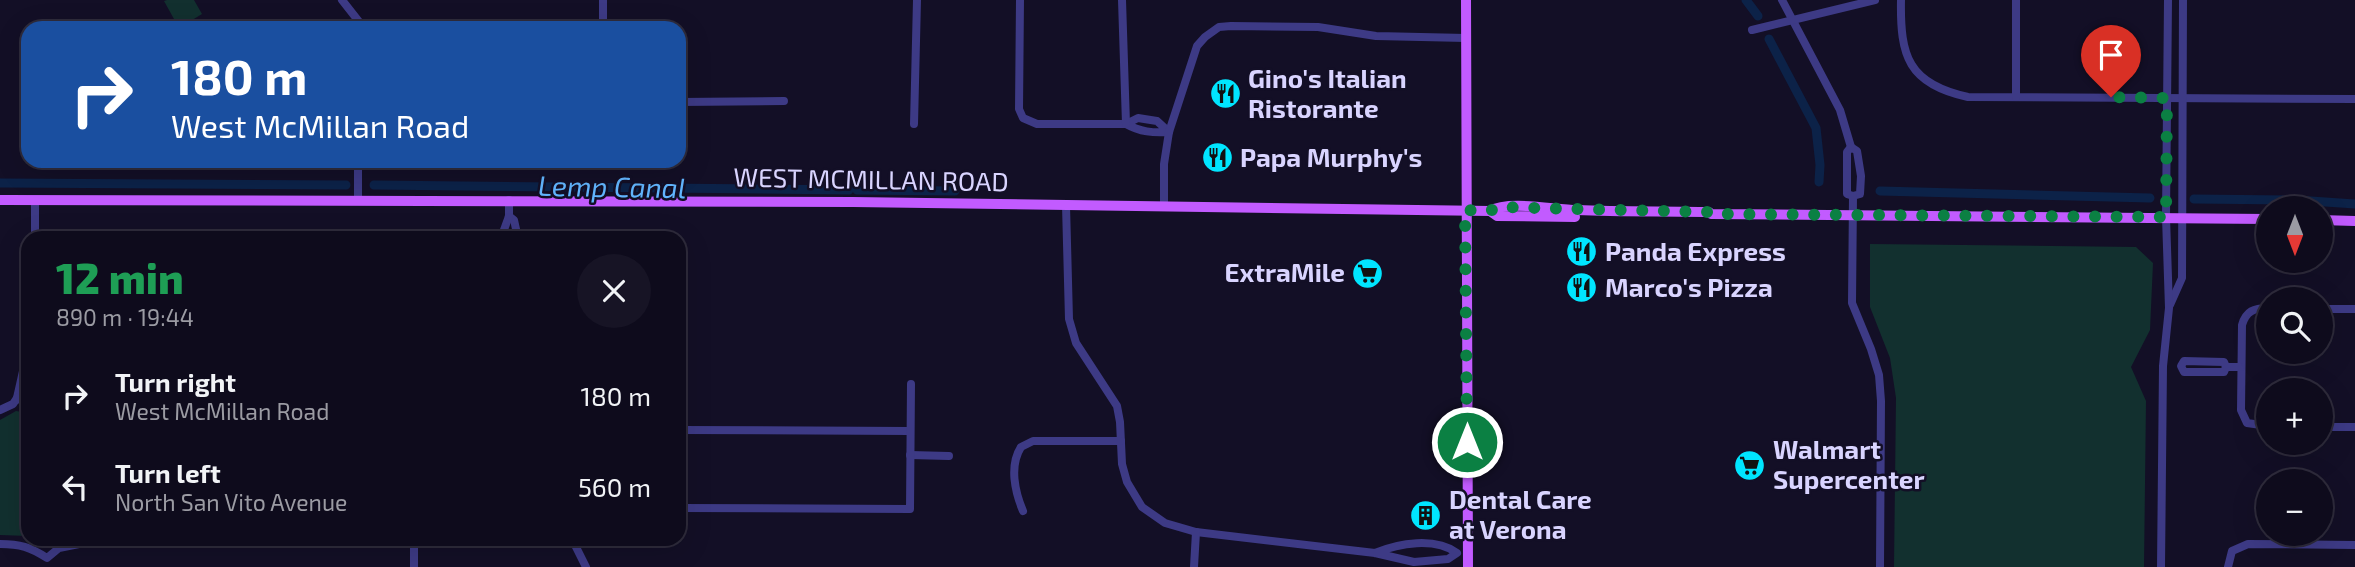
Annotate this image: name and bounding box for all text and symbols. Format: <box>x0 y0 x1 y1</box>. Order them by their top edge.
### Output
pin <box>2081 25 2141 97</box>
icon: arrive <box>2092 36 2130 74</box>
text: 180 m <box>171 46 307 105</box>
icon: right <box>56 49 147 140</box>
place label: Gino's Italian Ristorante <box>1248 62 1407 123</box>
restaurant icon: Gino's Italian Ristorante <box>1208 77 1242 111</box>
text: West McMillan Road <box>171 106 469 144</box>
restaurant icon: Papa Murphy's <box>1200 141 1234 175</box>
place label: Papa Murphy's <box>1240 141 1422 173</box>
street label: WEST MCMILLAN ROAD <box>733 161 1009 196</box>
water label: Lemp Canal <box>538 168 686 204</box>
north arrow <box>2256 196 2333 273</box>
map controls <box>2256 196 2333 546</box>
restaurant icon: Panda Express <box>1565 235 1599 269</box>
place label: Panda Express <box>1605 235 1786 266</box>
text: 12 min <box>56 252 184 302</box>
button: close <box>577 254 651 328</box>
place label: ExtraMile <box>1225 256 1345 287</box>
supermarket icon: ExtraMile <box>1351 256 1385 290</box>
restaurant icon: Marco's Pizza <box>1565 271 1599 305</box>
place label: Marco's Pizza <box>1605 271 1773 302</box>
button: search <box>2256 287 2333 364</box>
text: 890 m · 19:44 <box>56 303 194 331</box>
text: Turn right <box>115 366 236 397</box>
icon: right <box>56 377 94 415</box>
button: + <box>2256 378 2333 455</box>
text: 180 m <box>581 380 651 411</box>
text: West McMillan Road <box>115 397 329 425</box>
position arrow <box>1430 405 1504 479</box>
place label: Walmart Supercenter <box>1773 433 1925 494</box>
supermarket icon: Walmart Supercenter <box>1733 448 1767 482</box>
text: Turn left <box>115 457 221 488</box>
icon: left <box>56 468 94 506</box>
button: − <box>2256 469 2333 546</box>
text: 560 m <box>578 471 651 502</box>
place label: Dental Care at Verona <box>1449 483 1592 544</box>
text: North San Vito Avenue <box>115 488 347 516</box>
building icon: Dental Care at Verona <box>1409 498 1443 532</box>

